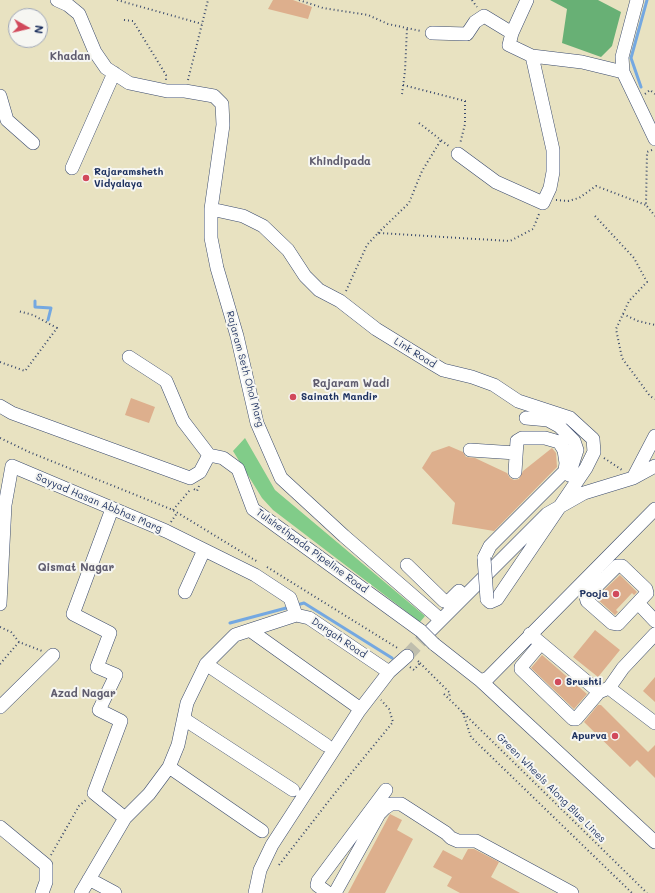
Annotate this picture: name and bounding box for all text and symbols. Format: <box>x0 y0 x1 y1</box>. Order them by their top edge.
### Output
north arrow <box>8 8 48 48</box>
text: N <box>31 24 47 35</box>
district label: Khadan <box>50 50 90 64</box>
district label: Khindipada <box>309 155 371 169</box>
place label: Rajaramsheth Vidyalaya <box>94 166 163 190</box>
marker: Rajaramsheth Vidyalaya <box>81 173 91 183</box>
street label: Rajaram Seth Ohol Marg <box>224 310 266 428</box>
street label: Link Road <box>392 335 438 371</box>
district label: Rajaram Wadi <box>312 377 390 391</box>
place label: Sainath Mandir <box>301 391 377 403</box>
marker: Sainath Mandir <box>288 392 298 402</box>
street label: Sayyad Hasan Abbhas Marg <box>34 471 164 535</box>
street label: Tulshethpada Pipeline Road <box>254 506 370 596</box>
district label: Qismat Nagar <box>38 561 114 575</box>
place label: Pooja <box>579 588 608 600</box>
marker: Pooja <box>611 589 621 599</box>
street label: Dargah Road <box>309 615 369 661</box>
place label: Srushti <box>566 676 602 688</box>
marker: Srushti <box>553 677 563 687</box>
district label: Azad Nagar <box>50 687 116 701</box>
place label: Apurva <box>571 730 607 742</box>
street label: Green Wheels Along Blue Lines <box>494 731 608 845</box>
marker: Apurva <box>610 731 620 741</box>

